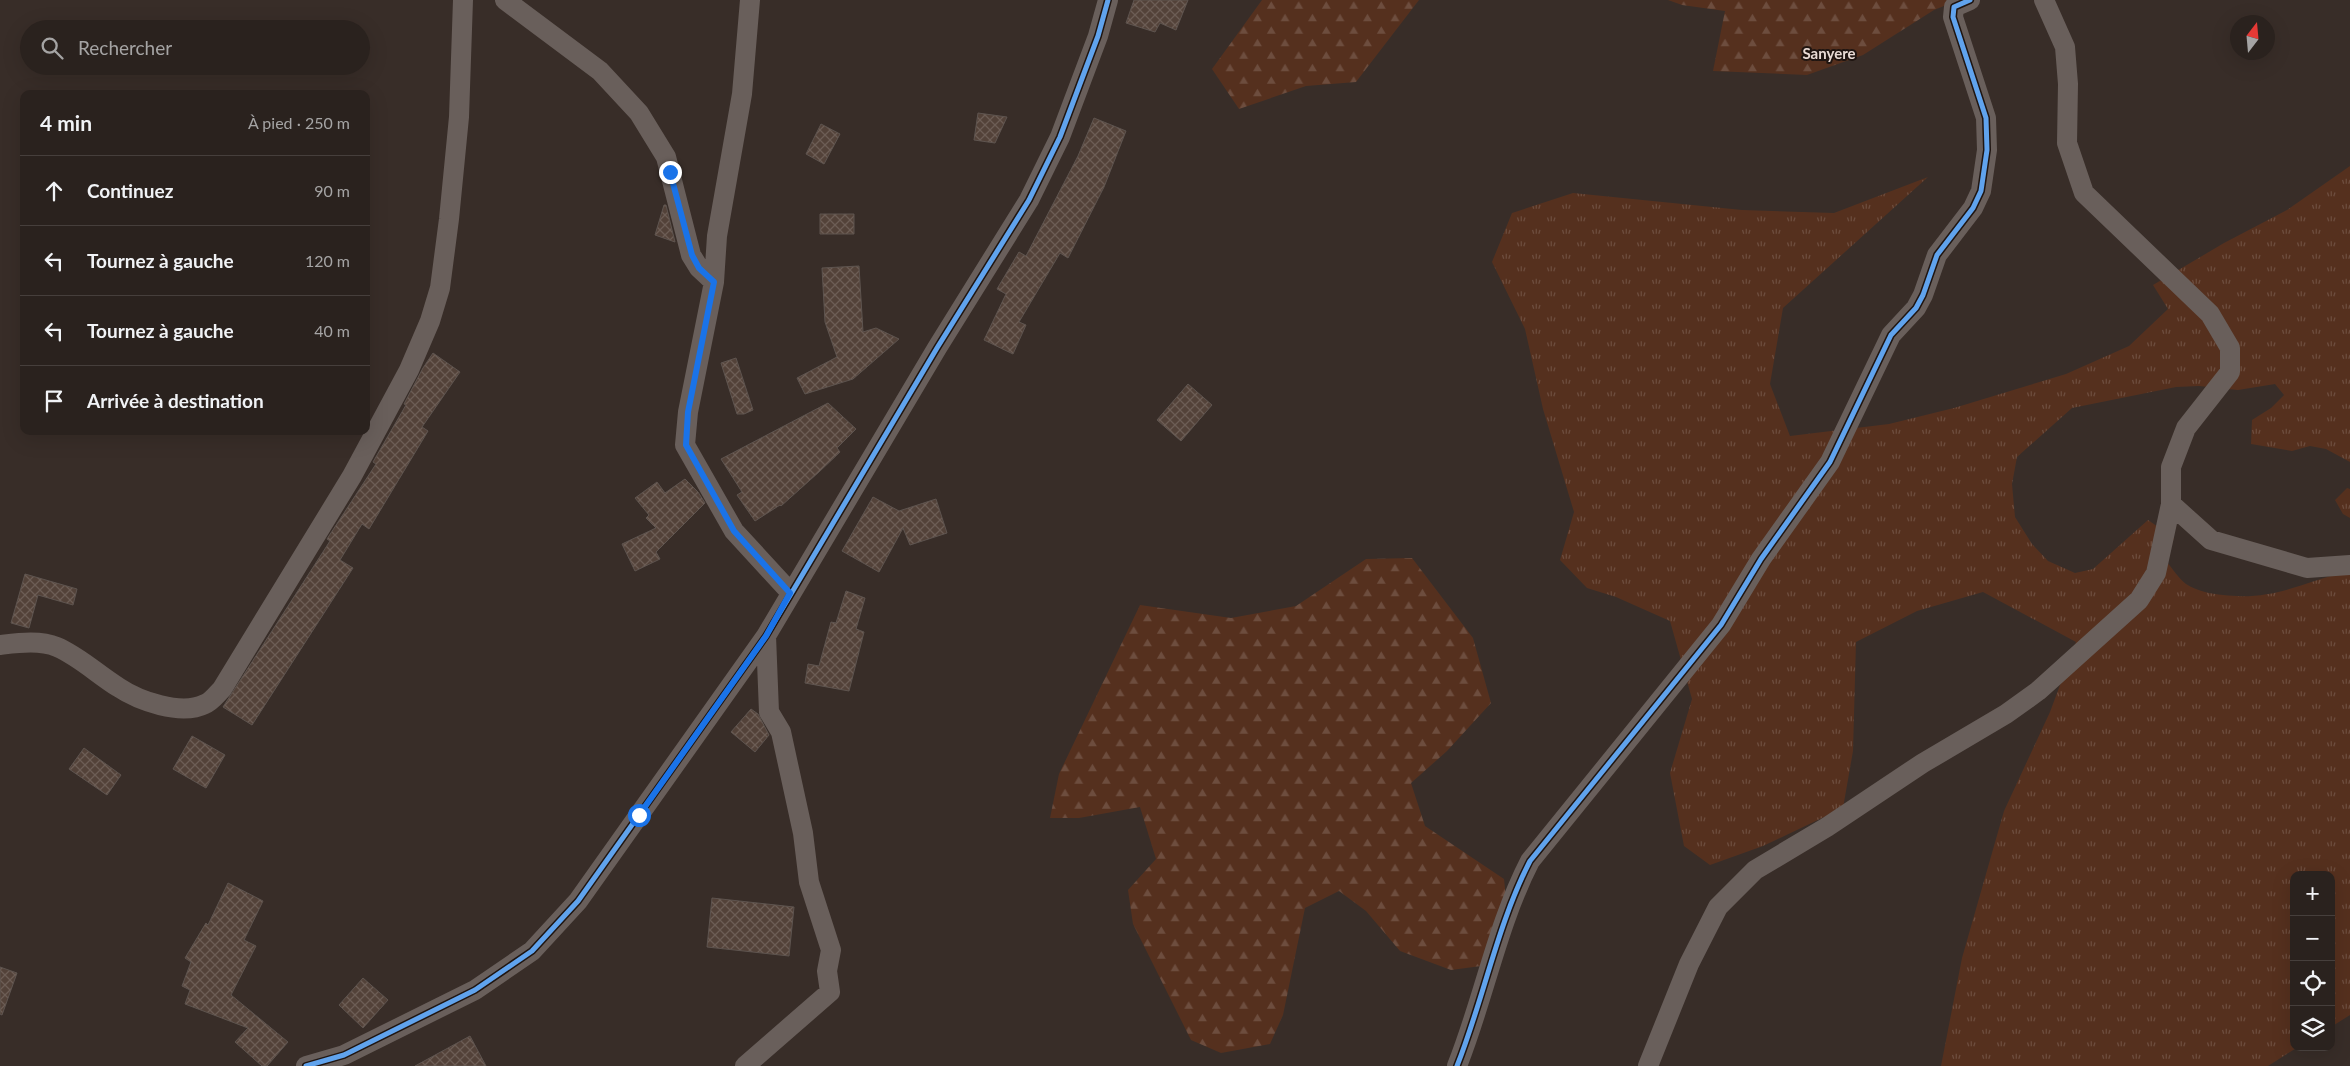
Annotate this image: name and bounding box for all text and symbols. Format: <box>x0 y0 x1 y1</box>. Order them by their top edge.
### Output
north arrow <box>2230 15 2275 60</box>
search box <box>20 20 370 75</box>
icon: search <box>38 34 66 62</box>
text: Rechercher <box>78 36 172 59</box>
district label: Sanyere <box>1802 44 1856 62</box>
text: 4 min <box>40 110 92 135</box>
text: À pied · 250 m <box>248 113 350 132</box>
route end <box>659 161 682 184</box>
icon: ahead <box>40 177 68 205</box>
text: Continuez <box>87 179 173 202</box>
text: 90 m <box>314 181 350 200</box>
icon: left <box>40 247 68 275</box>
text: Tournez à gauche <box>87 249 234 272</box>
text: 120 m <box>305 251 350 270</box>
icon: left <box>40 317 68 345</box>
text: Tournez à gauche <box>87 319 234 342</box>
text: 40 m <box>314 321 350 340</box>
icon: arrive <box>40 387 68 415</box>
text: Arrivée à destination <box>87 389 264 412</box>
route start <box>628 804 651 827</box>
map controls <box>2290 871 2335 1051</box>
button: + <box>2290 871 2335 916</box>
button: − <box>2290 916 2335 961</box>
button: locate <box>2290 961 2335 1006</box>
button: layers <box>2290 1006 2335 1051</box>

